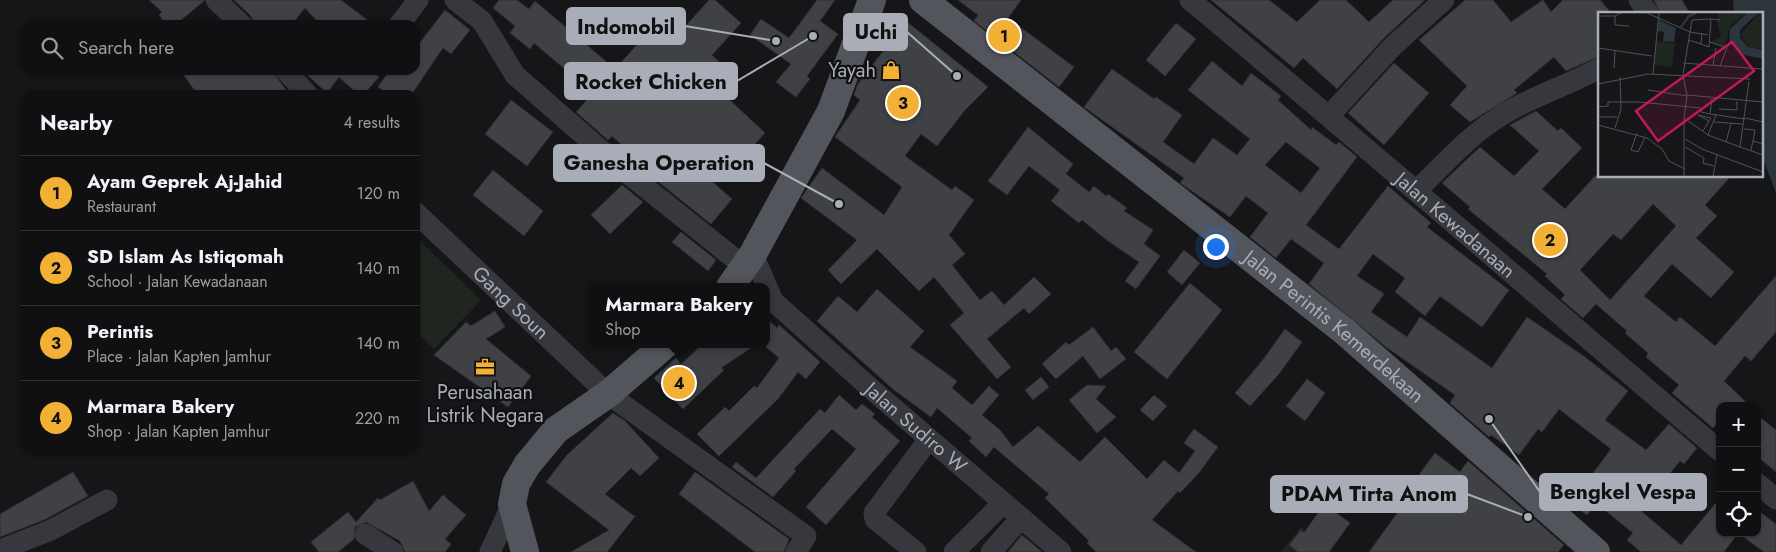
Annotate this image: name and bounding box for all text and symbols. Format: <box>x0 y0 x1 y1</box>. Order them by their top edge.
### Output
callout: Indomobil <box>567 8 685 44</box>
text: Indomobil <box>577 12 675 42</box>
inset map <box>1598 12 1764 178</box>
callout: Uchi <box>844 14 907 50</box>
text: Uchi <box>855 17 897 47</box>
pin: 1 <box>988 17 1020 55</box>
search box <box>20 20 420 75</box>
icon: search <box>38 34 66 62</box>
text: Search here <box>78 34 174 61</box>
place label: Yayah <box>828 56 876 85</box>
shop icon: Yayah <box>880 59 902 81</box>
callout: Rocket Chicken <box>565 63 737 99</box>
text: Rocket Chicken <box>575 67 727 97</box>
pin: 3 <box>887 84 919 122</box>
text: Nearby <box>40 108 112 138</box>
text: 4 results <box>344 111 400 134</box>
callout: Ganesha Operation <box>554 145 764 181</box>
text: Ganesha Operation <box>564 148 754 178</box>
street label: Jalan Kewadanaan <box>1387 163 1522 285</box>
text: Ayam Geprek Aj-Jahid <box>87 168 282 195</box>
text: 1 <box>52 182 60 205</box>
text: 120 m <box>357 182 400 205</box>
text: Restaurant <box>87 195 156 218</box>
pin: 2 <box>1534 221 1566 259</box>
your location <box>1203 234 1229 260</box>
street label: Jalan Perintis Kemerdekaan <box>1235 241 1431 410</box>
text: SD Islam As Istiqomah <box>87 243 284 270</box>
text: 2 <box>51 257 61 280</box>
text: 140 m <box>357 257 400 280</box>
street label: Gang Soun <box>466 259 556 346</box>
text: School · Jalan Kewadanaan <box>87 270 268 293</box>
popup <box>588 283 770 348</box>
text: Marmara Bakery <box>605 291 753 318</box>
text: Perintis <box>87 318 153 345</box>
text: Shop <box>605 318 640 341</box>
text: 3 <box>51 332 61 355</box>
text: 140 m <box>357 332 400 355</box>
text: Place · Jalan Kapten Jamhur <box>87 345 271 368</box>
office icon: Perusahaan Listrik Negara <box>474 356 496 378</box>
pin: 4 <box>663 364 695 402</box>
street label: Jalan Sudiro W <box>856 373 974 480</box>
place label: Perusahaan Listrik Negara <box>426 378 544 430</box>
text: Marmara Bakery <box>87 393 234 420</box>
map controls <box>1716 402 1761 537</box>
button: + <box>1716 402 1761 447</box>
text: 4 <box>50 407 62 430</box>
text: 220 m <box>355 407 400 430</box>
text: Shop · Jalan Kapten Jamhur <box>87 420 270 443</box>
button: − <box>1716 447 1761 492</box>
callout: Bengkel Vespa <box>1540 474 1706 510</box>
callout: PDAM Tirta Anom <box>1271 476 1467 512</box>
text: Bengkel Vespa <box>1550 477 1696 507</box>
text: PDAM Tirta Anom <box>1281 479 1457 509</box>
button: locate <box>1716 492 1761 537</box>

